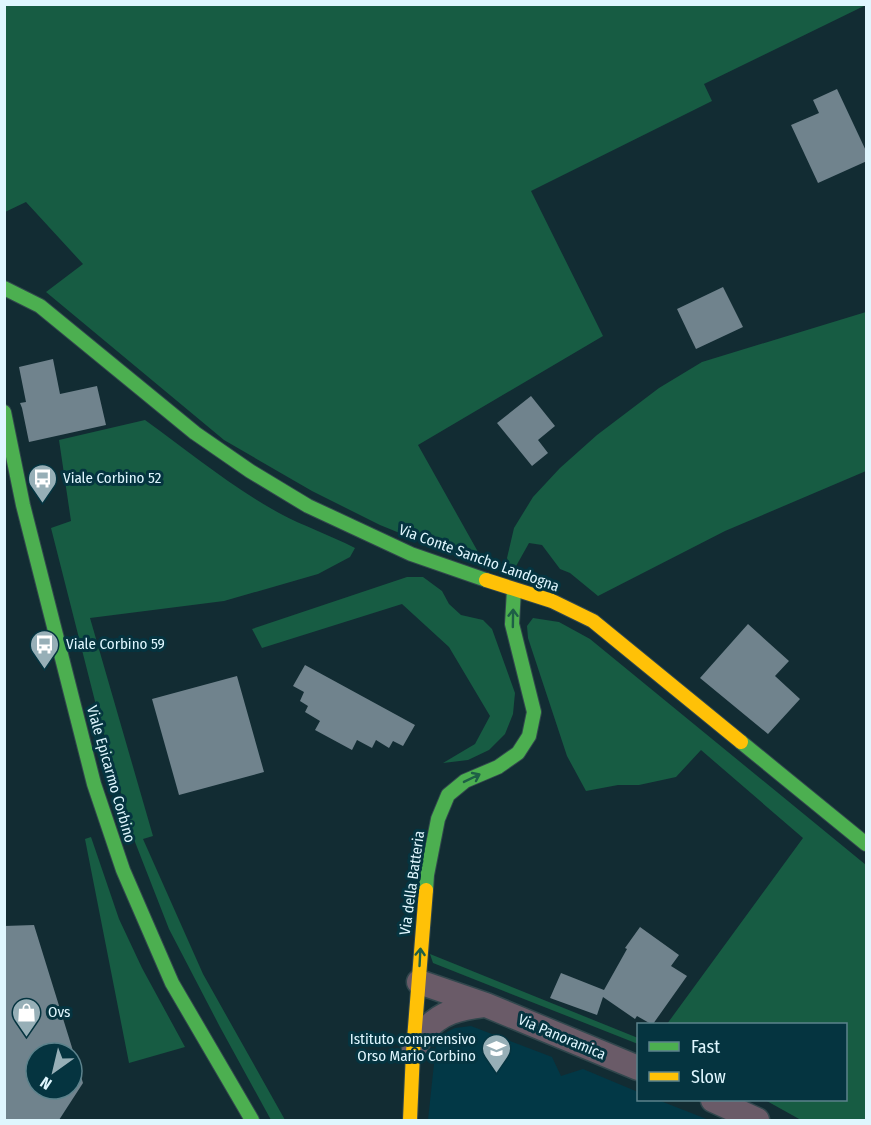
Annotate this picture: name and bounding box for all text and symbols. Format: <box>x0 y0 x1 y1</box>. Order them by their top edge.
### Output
bus stop icon: Viale Corbino 52 <box>26 462 58 504</box>
place label: Viale Corbino 52 <box>63 469 162 487</box>
street label: Via Conte Sancho Landogna <box>396 521 562 595</box>
one-way arrow <box>507 608 518 628</box>
bus stop icon: Viale Corbino 59 <box>29 628 61 670</box>
place label: Viale Corbino 59 <box>66 635 165 653</box>
street label: Viale Epicarmo Corbino <box>83 703 139 845</box>
one-way arrow <box>462 772 480 784</box>
street label: Via della Batteria <box>396 830 428 936</box>
one-way arrow <box>415 948 426 968</box>
shop icon: Ovs <box>11 996 43 1038</box>
place label: Ovs <box>48 1003 70 1021</box>
street label: Via Panoramica <box>515 1010 609 1064</box>
legend <box>637 1023 847 1101</box>
place label: Istituto comprensivo Orso Mario Corbino <box>350 1030 476 1065</box>
school or university icon: Istituto comprensivo Orso Mario Corbino <box>481 1032 513 1074</box>
text: Fast <box>691 1036 720 1058</box>
north arrow <box>24 1041 84 1101</box>
text: Slow <box>691 1066 726 1088</box>
text: N <box>37 1072 55 1094</box>

